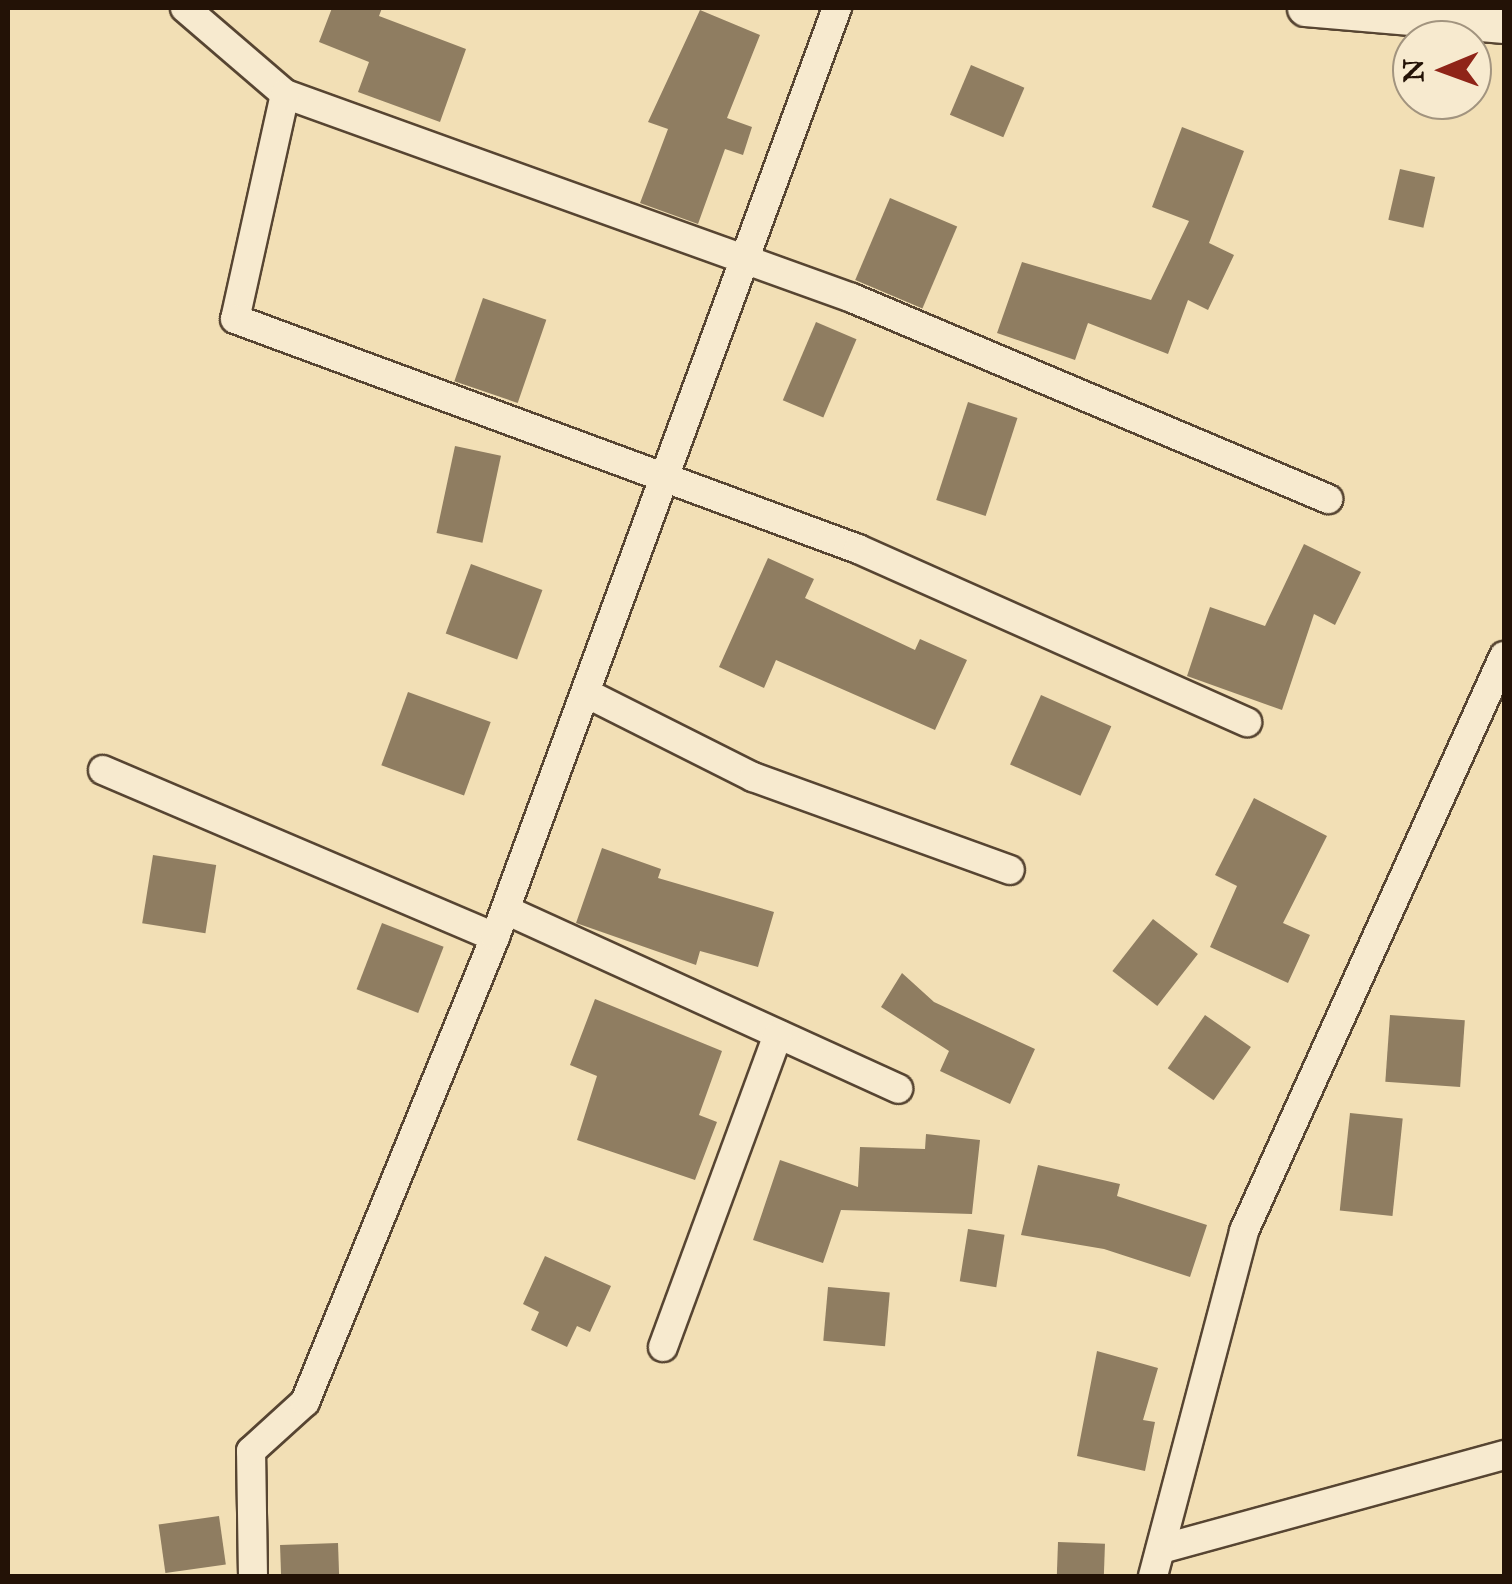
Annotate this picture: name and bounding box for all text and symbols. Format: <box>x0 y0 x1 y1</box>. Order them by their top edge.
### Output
north arrow <box>1392 20 1492 120</box>
text: N <box>1396 58 1431 83</box>

